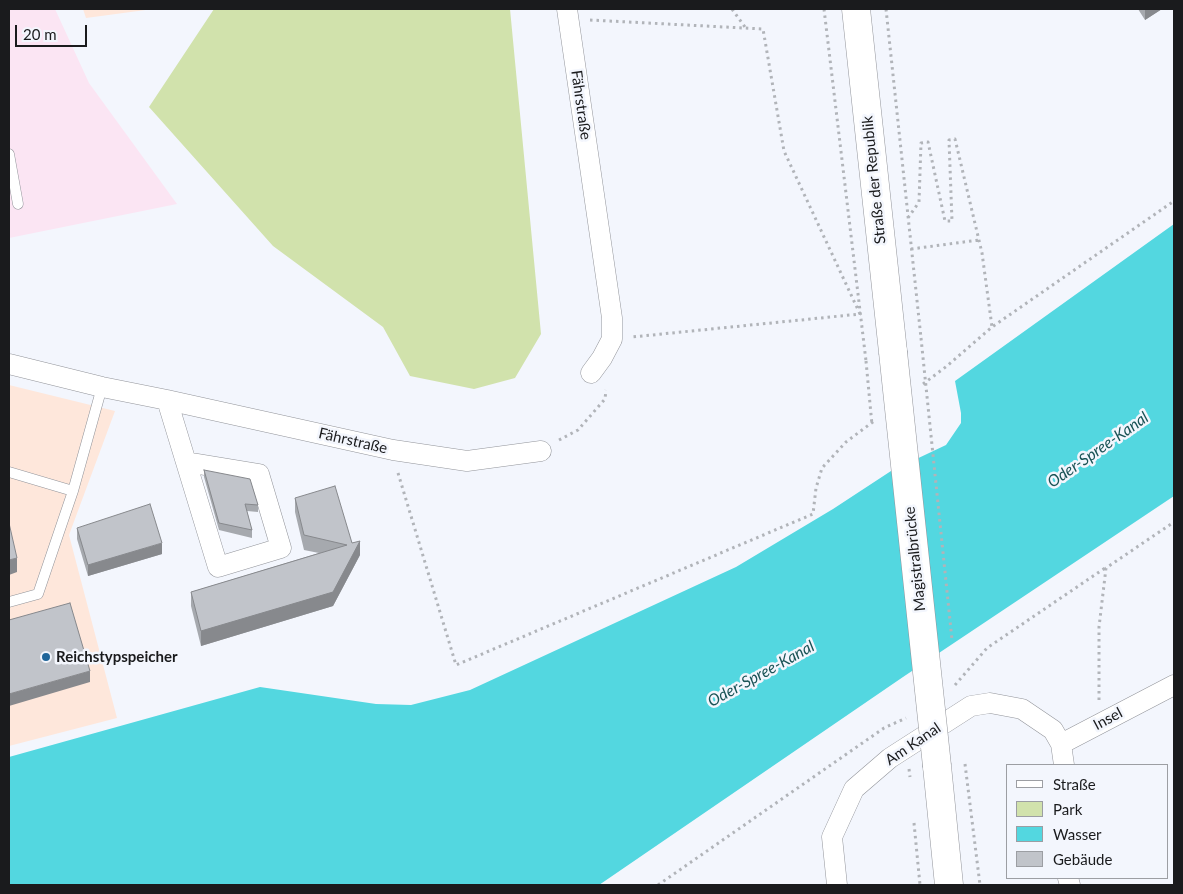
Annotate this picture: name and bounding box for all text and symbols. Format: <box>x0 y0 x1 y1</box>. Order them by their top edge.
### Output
scale bar <box>18 15 90 47</box>
text: 20 m <box>23 25 57 43</box>
street label: Fährstraße <box>567 69 595 141</box>
street label: Straße der Republik <box>858 115 890 245</box>
water label: Oder-Spree-Kanal <box>1044 408 1152 492</box>
street label: Fährstraße <box>317 424 389 458</box>
street label: Magistralbrücke <box>901 506 929 612</box>
water label: Oder-Spree-Kanal <box>704 637 818 711</box>
place label: Reichstypspeicher <box>56 648 177 666</box>
marker: Reichstypspeicher <box>40 651 52 663</box>
street label: Insel <box>1090 704 1126 734</box>
street label: Am Kanal <box>882 719 944 769</box>
legend <box>1006 764 1168 879</box>
text: Straße <box>1053 775 1096 793</box>
text: Park <box>1053 800 1082 818</box>
text: Wasser <box>1053 825 1102 843</box>
text: Gebäude <box>1053 850 1112 868</box>

